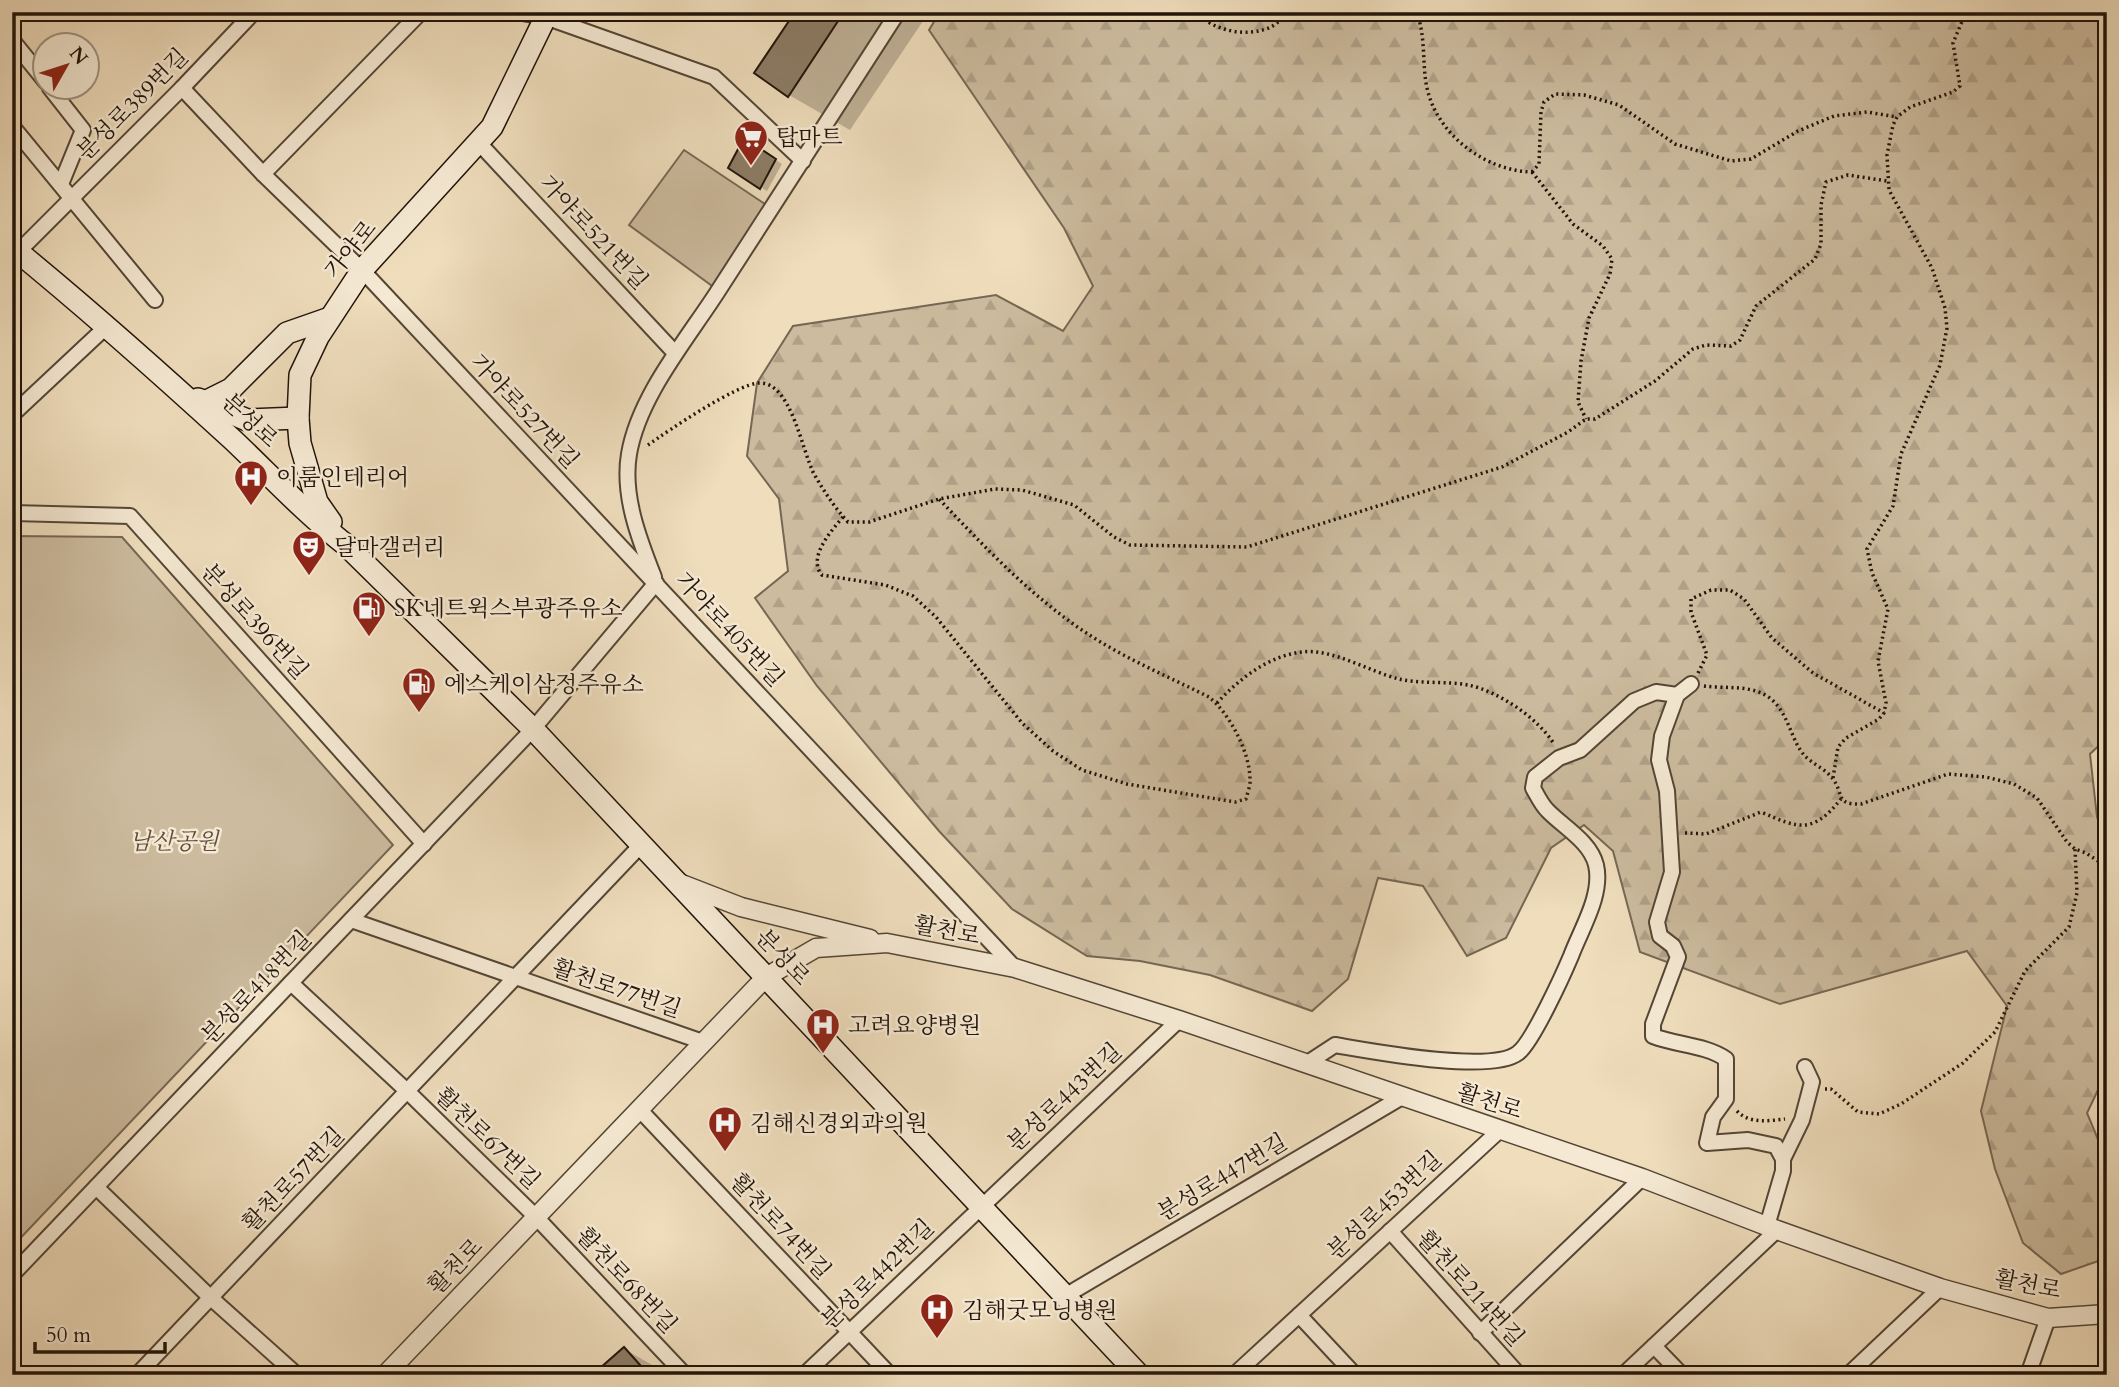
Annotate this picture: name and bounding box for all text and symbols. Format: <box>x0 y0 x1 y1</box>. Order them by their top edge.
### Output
north arrow <box>32 32 102 102</box>
text: N <box>63 41 94 71</box>
street label: 분성로389번길 <box>70 42 195 167</box>
supermarket icon: 탑마트 <box>732 118 770 167</box>
place label: 탑마트 <box>776 122 843 153</box>
street label: 가야로521번길 <box>532 168 655 296</box>
street label: 가야로 <box>317 214 383 285</box>
street label: 가야로527번길 <box>463 347 586 475</box>
street label: 분성로 <box>215 386 285 454</box>
hospital icon: 이룸인테리어 <box>232 458 270 507</box>
place label: 이룸인테리어 <box>276 462 409 493</box>
theatre icon: 달마갤러리 <box>290 528 328 577</box>
place label: 달마갤러리 <box>334 532 445 563</box>
street label: 분성로396번길 <box>194 557 315 686</box>
street label: 가야로405번길 <box>668 565 791 693</box>
fuel station icon: SK네트윅스부광주유소 <box>350 589 388 638</box>
place label: SK네트윅스부광주유소 <box>394 593 623 624</box>
fuel station icon: 에스케이삼정주유소 <box>400 665 438 714</box>
place label: 에스케이삼정주유소 <box>444 669 644 700</box>
park label: 남산공원 <box>130 826 220 857</box>
street label: 활천로 <box>911 909 983 952</box>
street label: 분성로 <box>749 922 817 992</box>
street label: 분성로418번길 <box>194 924 318 1051</box>
street label: 활천로77번길 <box>548 952 686 1025</box>
hospital icon: 고려요양병원 <box>804 1006 842 1055</box>
place label: 고려요양병원 <box>848 1010 981 1041</box>
street label: 분성로443번길 <box>1000 1036 1128 1159</box>
street label: 활천로 <box>1453 1076 1526 1127</box>
street label: 활천로67번길 <box>428 1080 547 1196</box>
hospital icon: 김해신경외과의원 <box>706 1104 744 1153</box>
place label: 김해신경외과의원 <box>750 1108 928 1139</box>
street label: 활천로57번길 <box>235 1120 351 1239</box>
street label: 분성로447번길 <box>1152 1126 1293 1228</box>
street label: 분성로453번길 <box>1320 1144 1448 1267</box>
street label: 활천로74번길 <box>723 1167 838 1286</box>
street label: 분성로442번길 <box>814 1212 941 1336</box>
street label: 활천로68번길 <box>569 1221 684 1340</box>
street label: 활천로214번길 <box>1410 1224 1531 1353</box>
street label: 활천로 <box>421 1232 490 1301</box>
street label: 활천로 <box>1992 1263 2064 1306</box>
hospital icon: 김해굿모닝병원 <box>918 1291 956 1340</box>
place label: 김해굿모닝병원 <box>962 1295 1118 1326</box>
scale bar <box>35 1310 164 1354</box>
text: 50 m <box>46 1321 91 1350</box>

